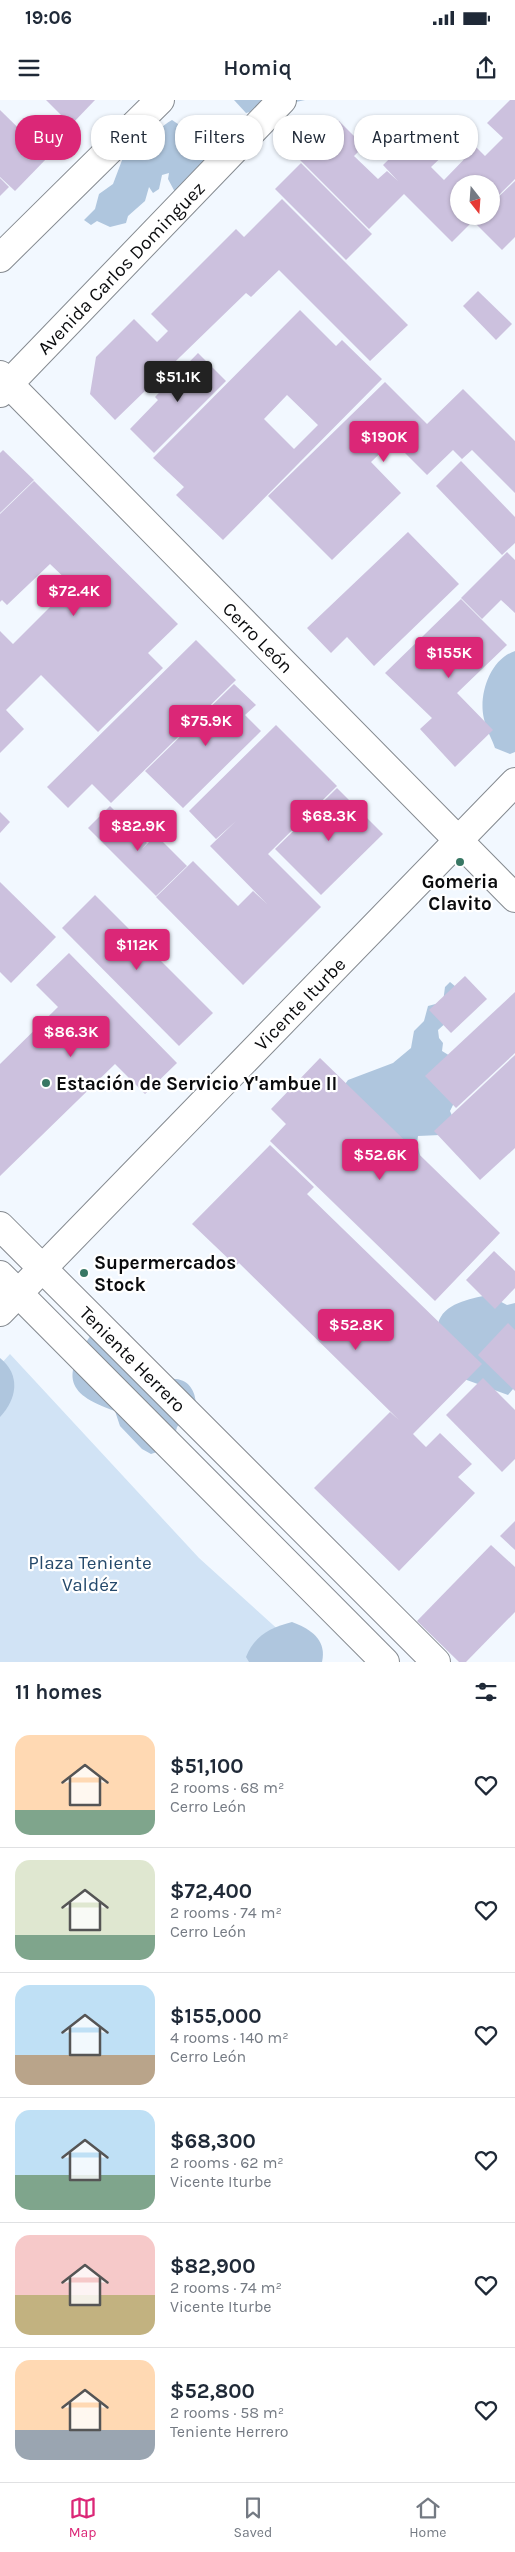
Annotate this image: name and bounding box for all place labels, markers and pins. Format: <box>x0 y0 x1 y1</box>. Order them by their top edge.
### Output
pin: $51.1K <box>137 360 219 403</box>
pin: $190K <box>349 420 419 463</box>
pin: $72.4K <box>33 574 115 617</box>
pin: $155K <box>414 636 484 679</box>
pin: $75.9K <box>165 704 247 747</box>
pin: $68.3K <box>288 800 370 842</box>
pin: $82.9K <box>97 810 179 852</box>
marker: Gomeria Clavito <box>454 856 466 868</box>
place label: Gomeria Clavito <box>422 871 498 915</box>
pin: $112K <box>102 928 172 971</box>
pin: $86.3K <box>30 1016 112 1058</box>
place label: Estación de Servicio Y'ambue II <box>56 1073 337 1095</box>
marker: Estación de Servicio Y'ambue II <box>40 1077 52 1089</box>
pin: $52.6K <box>339 1138 421 1181</box>
place label: Supermercados Stock <box>94 1252 236 1296</box>
marker: Supermercados Stock <box>78 1267 90 1279</box>
pin: $52.8K <box>315 1308 397 1351</box>

